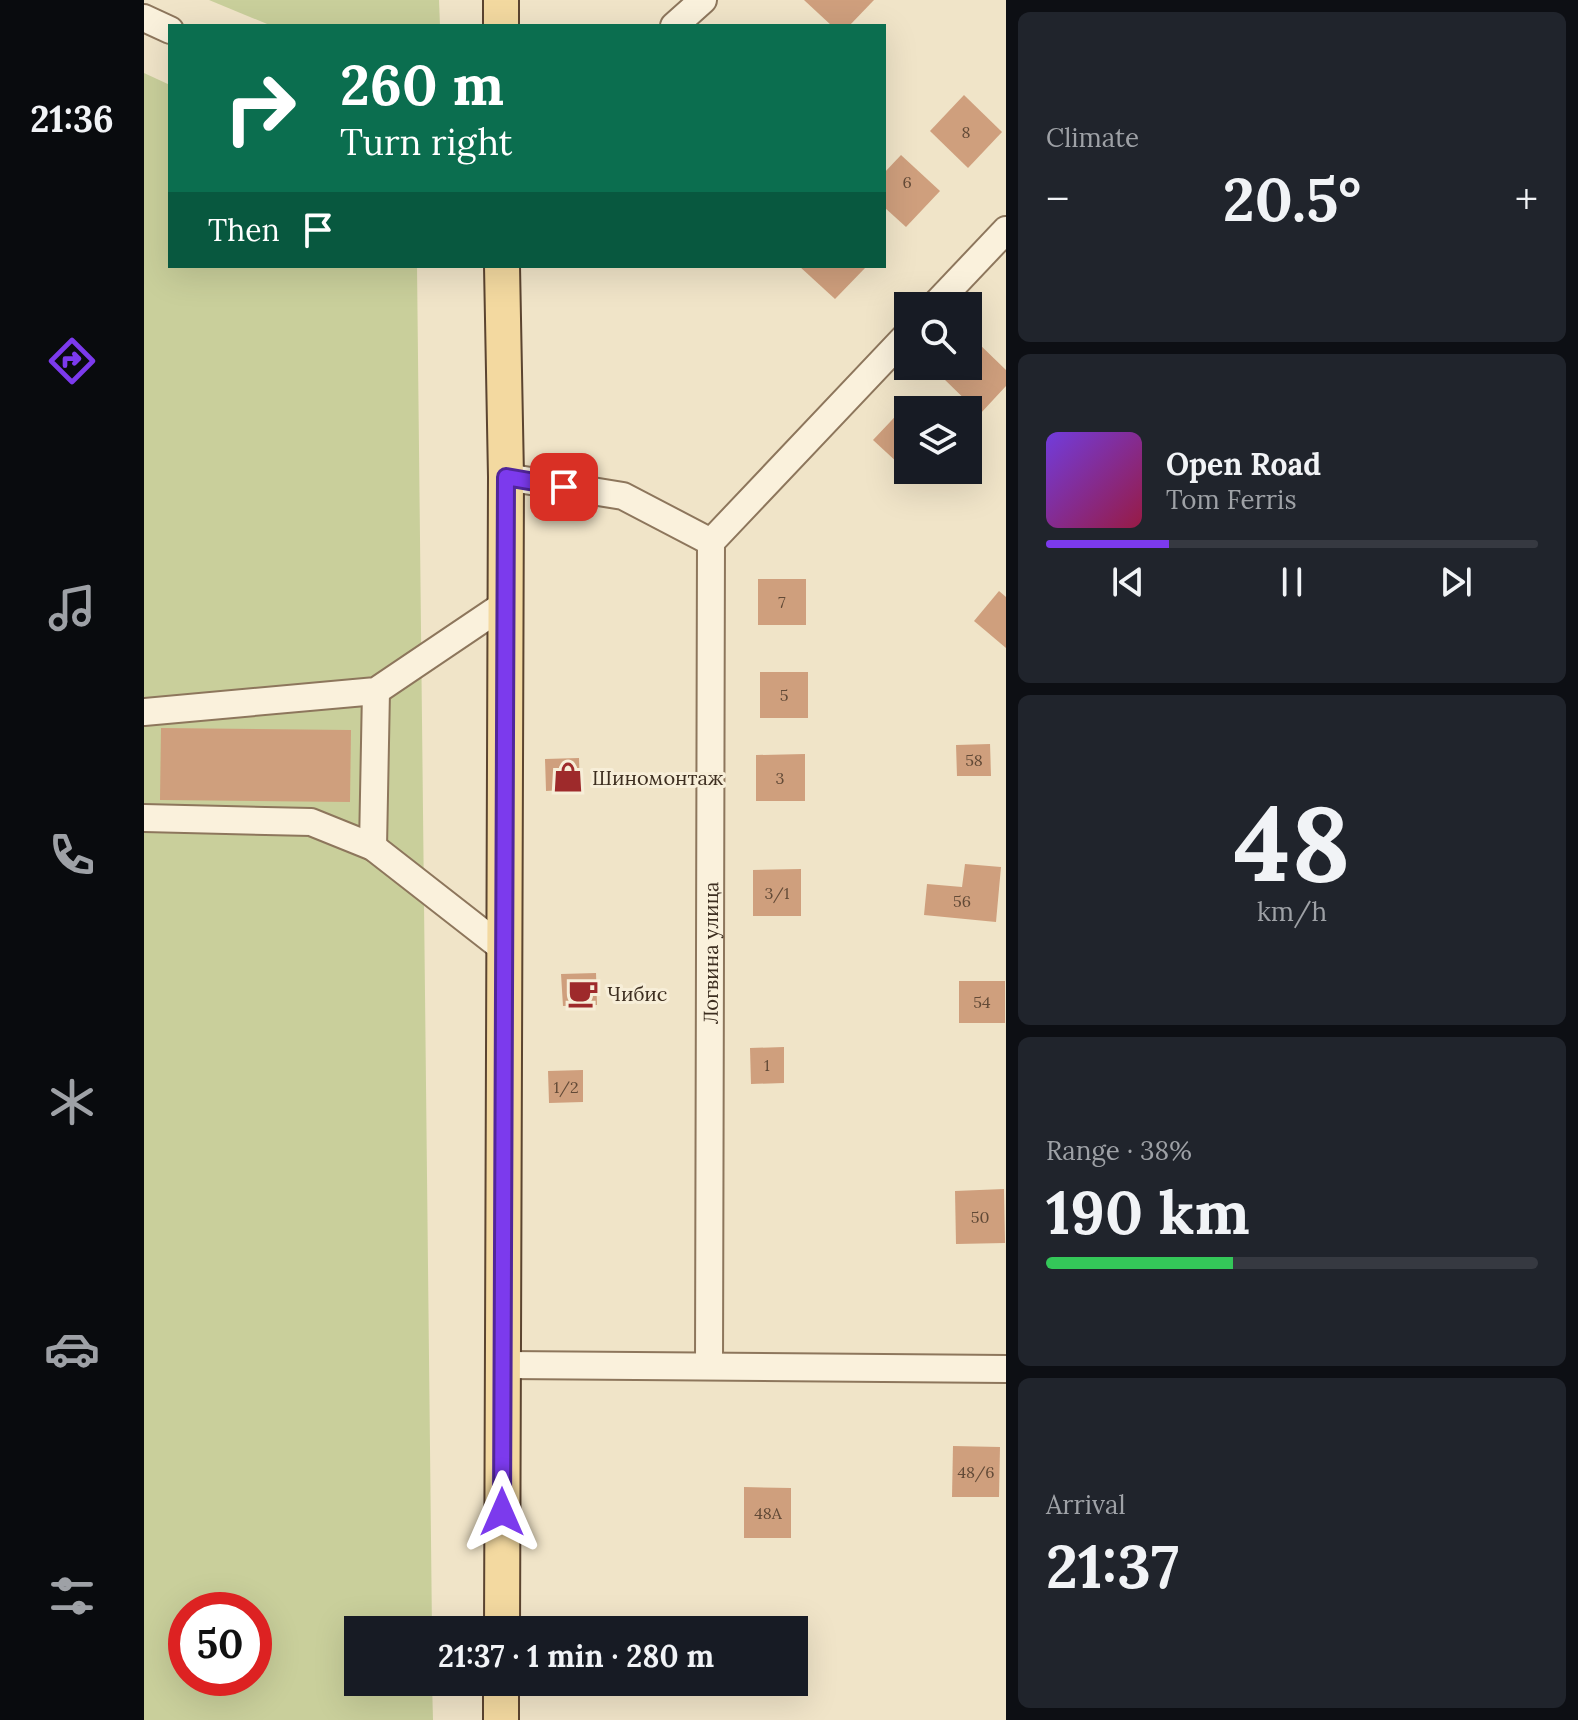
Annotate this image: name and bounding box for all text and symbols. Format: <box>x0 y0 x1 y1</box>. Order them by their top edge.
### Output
text: 260 m <box>340 49 504 120</box>
icon: right <box>208 56 312 160</box>
text: 21:36 <box>30 96 114 142</box>
text: Turn right <box>340 119 513 165</box>
text: Climate <box>1046 121 1139 154</box>
house number: 8 <box>962 122 971 142</box>
text: 20.5° <box>1223 161 1361 237</box>
text: − <box>1046 171 1069 227</box>
text: + <box>1515 171 1538 227</box>
house number: 6 <box>902 172 912 192</box>
icon: arrive <box>296 208 340 252</box>
text: Then <box>208 211 280 249</box>
map controls <box>894 292 982 484</box>
button: search <box>894 292 982 380</box>
icon: directions <box>44 333 100 389</box>
button: layers <box>894 396 982 484</box>
text: Open Road <box>1166 445 1321 483</box>
pin <box>530 453 598 521</box>
icon: arrive <box>542 465 586 509</box>
text: Tom Ferris <box>1166 483 1296 516</box>
icon: previous <box>1106 560 1150 604</box>
icon: pause <box>1270 560 1314 604</box>
icon: next <box>1434 560 1478 604</box>
icon: music <box>44 580 100 636</box>
house number: 7 <box>778 592 786 612</box>
house number: 5 <box>780 685 788 705</box>
house number: 58 <box>965 750 983 770</box>
shop icon: Шиномонтаж <box>551 760 585 794</box>
place label: Шиномонтаж <box>592 765 724 790</box>
house number: 3 <box>776 768 785 788</box>
text: 48 <box>1234 776 1350 909</box>
icon: phone <box>44 827 100 883</box>
street label: Логвина улица <box>697 882 723 1024</box>
house number: 3/1 <box>764 883 790 904</box>
house number: 56 <box>953 891 971 911</box>
text: km/h <box>1257 895 1327 928</box>
cafe icon: Чибис <box>566 976 600 1010</box>
place label: Чибис <box>607 981 667 1006</box>
house number: 54 <box>973 992 991 1012</box>
house number: 1 <box>764 1055 770 1075</box>
icon: climate <box>44 1074 100 1130</box>
house number: 1/2 <box>553 1077 579 1098</box>
text: Range · 38% <box>1046 1134 1192 1167</box>
text: 190 km <box>1046 1174 1250 1250</box>
house number: 50 <box>971 1207 989 1227</box>
icon: car <box>44 1321 100 1377</box>
house number: 48/6 <box>957 1462 995 1483</box>
position arrow <box>460 1470 544 1554</box>
text: Arrival <box>1046 1488 1125 1521</box>
house number: 48А <box>754 1503 783 1523</box>
text: 21:37 <box>1046 1528 1179 1604</box>
icon: filters <box>44 1568 100 1624</box>
speed limit sign: 50 <box>168 1592 272 1696</box>
text: 21:37 · 1 min · 280 m <box>438 1637 714 1675</box>

